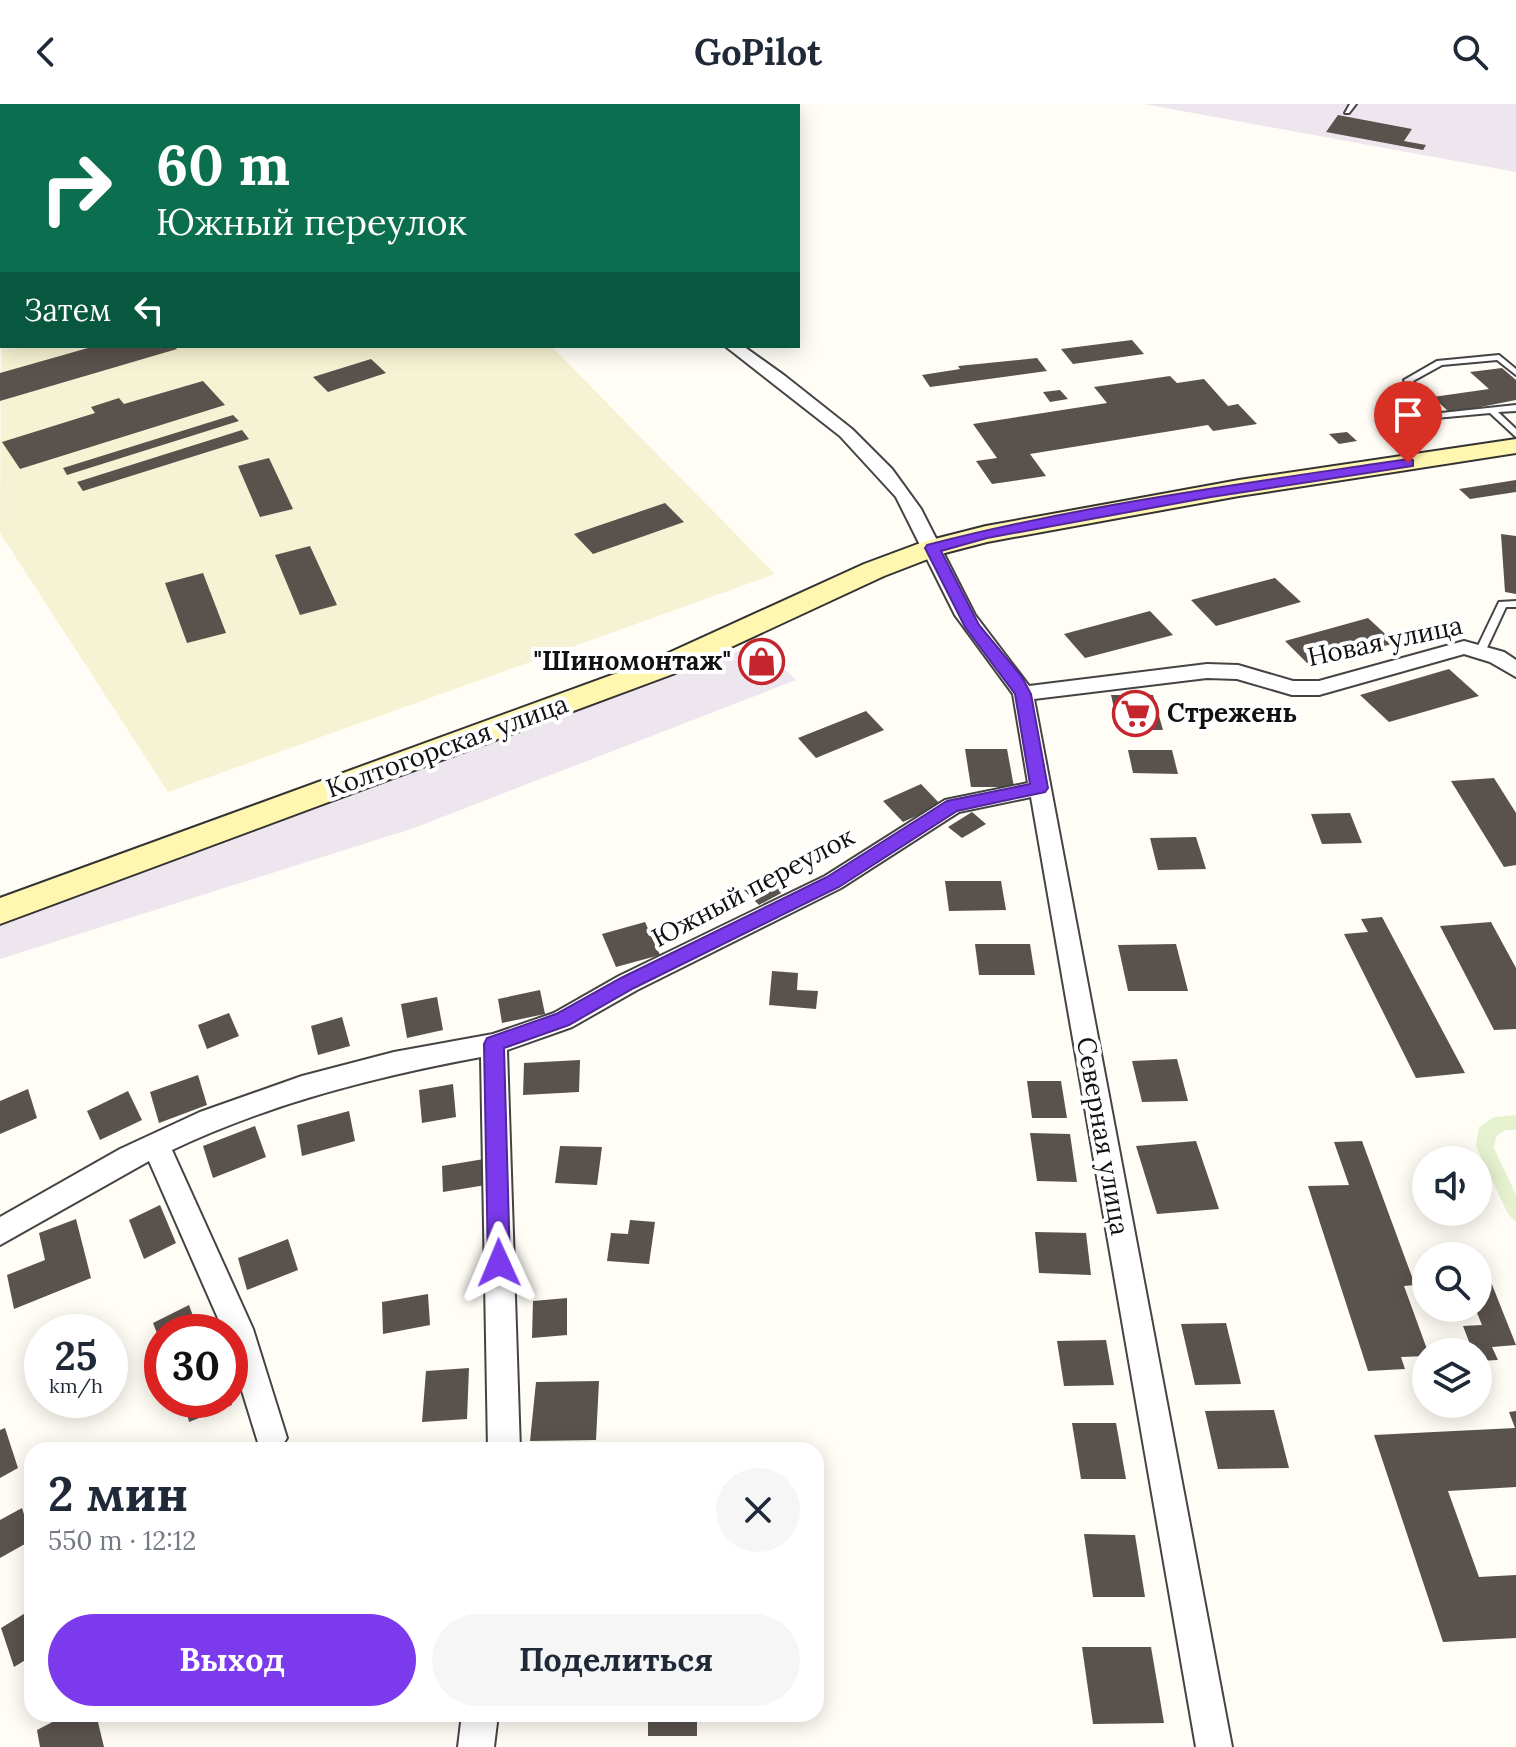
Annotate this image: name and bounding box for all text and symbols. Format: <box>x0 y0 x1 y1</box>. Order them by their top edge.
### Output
text: GoPilot <box>694 29 822 75</box>
icon: back <box>24 30 68 74</box>
icon: search <box>1448 30 1492 74</box>
text: 60 m <box>156 129 290 200</box>
icon: right <box>24 136 128 240</box>
text: Южный переулок <box>156 199 467 245</box>
icon: left <box>127 288 171 332</box>
text: Затем <box>24 291 111 329</box>
pin <box>1374 381 1442 463</box>
icon: arrive <box>1386 393 1430 437</box>
street label: Новая улица <box>1304 608 1465 673</box>
shop icon: "Шиномонтаж" <box>738 637 786 685</box>
place label: "Шиномонтаж" <box>533 644 731 677</box>
street label: Колтогорская улица <box>321 686 572 805</box>
supermarket icon: Стрежень <box>1112 689 1160 737</box>
place label: Стрежень <box>1167 696 1297 729</box>
street label: Южный переулок <box>646 819 860 954</box>
street label: Северная улица <box>1070 1034 1137 1238</box>
map controls <box>1412 1146 1492 1418</box>
button: sound <box>1412 1146 1492 1226</box>
position arrow <box>457 1221 541 1305</box>
button: search <box>1412 1242 1492 1322</box>
speed limit sign: 30 <box>144 1314 248 1418</box>
text: 25 <box>55 1330 97 1381</box>
button: layers <box>1412 1338 1492 1418</box>
text: km/h <box>49 1373 103 1398</box>
text: 2 мин <box>48 1463 188 1524</box>
button: close <box>716 1468 800 1552</box>
text: 550 m · 12:12 <box>48 1524 196 1557</box>
button: Выход <box>48 1614 416 1706</box>
button: Поделиться <box>432 1614 800 1706</box>

